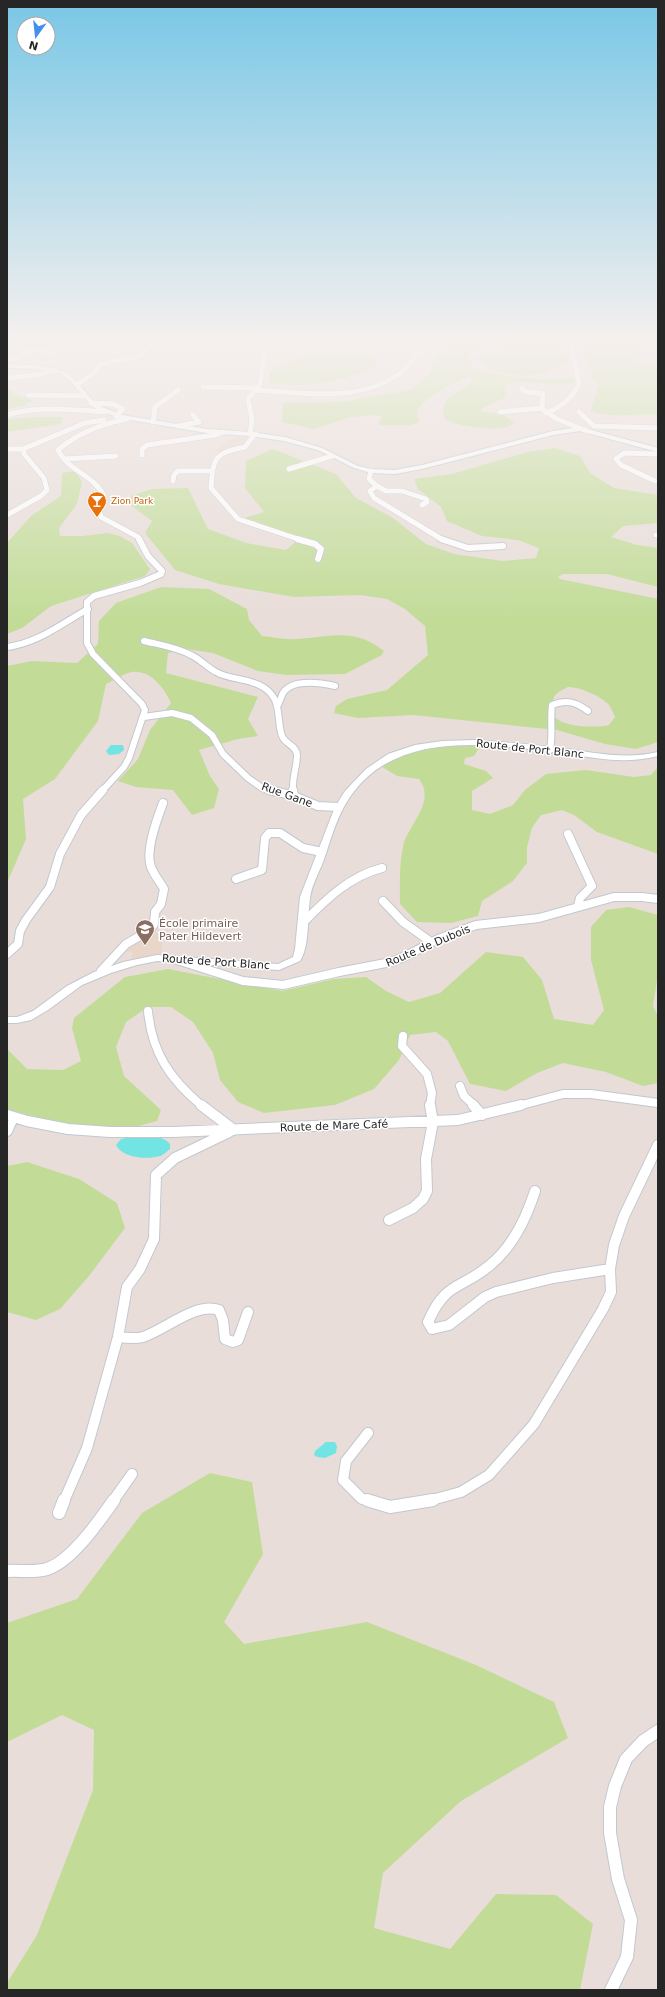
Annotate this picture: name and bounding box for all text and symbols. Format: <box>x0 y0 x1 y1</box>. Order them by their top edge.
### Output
north arrow <box>16 16 56 56</box>
text: N <box>27 38 40 53</box>
bar icon: Zion Park <box>86 490 108 518</box>
place label: Zion Park <box>111 496 154 506</box>
street label: Route de Port Blanc <box>475 737 585 761</box>
street label: Rue Gane <box>260 780 315 810</box>
place label: École primaire Pater Hildevert <box>159 917 242 943</box>
school or university icon: École primaire Pater Hildevert <box>134 918 156 946</box>
street label: Route de Dubois <box>384 922 472 970</box>
street label: Route de Port Blanc <box>162 952 270 972</box>
street label: Route de Mare Café <box>280 1118 389 1134</box>

